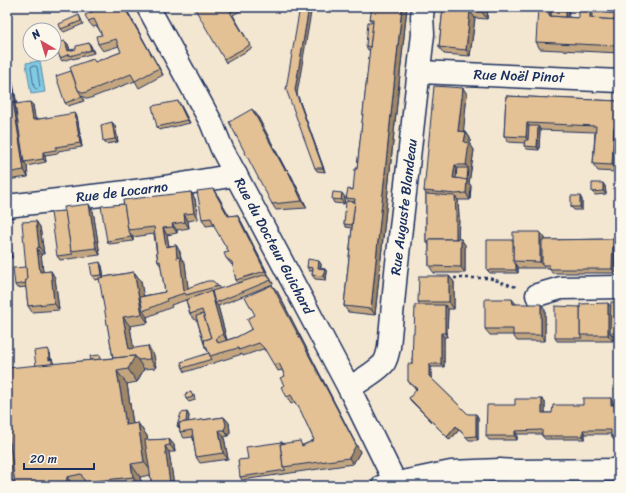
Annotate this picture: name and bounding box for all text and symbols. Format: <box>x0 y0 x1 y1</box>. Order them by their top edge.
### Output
north arrow <box>22 22 62 62</box>
text: N <box>27 24 45 45</box>
street label: Rue Noël Pinot <box>473 62 566 90</box>
street label: Rue Auguste Blandeau <box>383 137 425 277</box>
street label: Rue du Docteur Guichard <box>227 173 322 320</box>
street label: Rue de Locarno <box>75 174 169 210</box>
scale bar <box>24 445 94 471</box>
text: 20 m <box>30 448 57 470</box>

